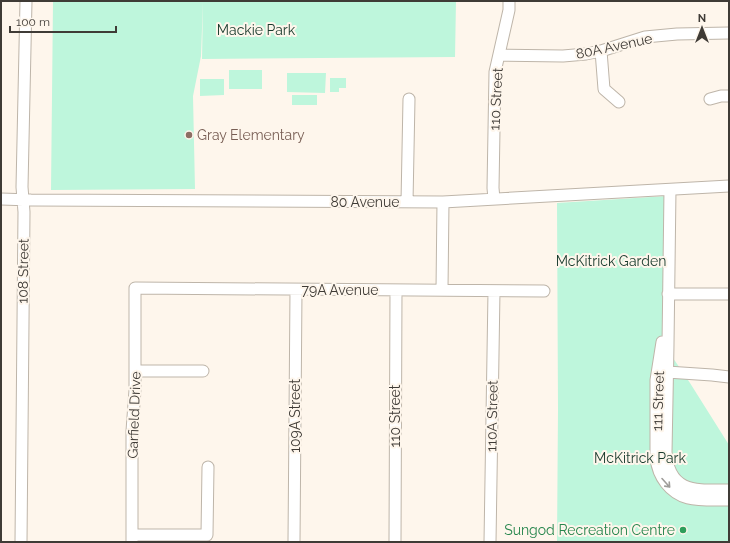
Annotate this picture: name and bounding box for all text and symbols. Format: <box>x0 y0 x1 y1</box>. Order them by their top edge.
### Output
scale bar <box>10 8 116 34</box>
north arrow <box>682 8 722 48</box>
text: N <box>698 12 706 25</box>
text: 100 m <box>16 15 50 29</box>
park label: Mackie Park <box>217 22 296 38</box>
street label: 80A Avenue <box>574 30 654 62</box>
street label: 110 Street <box>486 67 506 131</box>
place label: Gray Elementary <box>197 127 305 143</box>
marker: Gray Elementary <box>184 130 194 140</box>
street label: 80 Avenue <box>330 194 400 210</box>
street label: 108 Street <box>14 238 32 304</box>
park label: McKitrick Garden <box>556 253 666 269</box>
street label: 79A Avenue <box>302 282 378 298</box>
street label: 111 Street <box>649 370 667 431</box>
street label: Garfield Drive <box>124 371 144 459</box>
street label: 109A Street <box>287 379 303 453</box>
street label: 110A Street <box>483 380 501 452</box>
street label: 110 Street <box>387 384 403 447</box>
park label: McKitrick Park <box>594 450 686 466</box>
one-way arrow <box>662 478 671 488</box>
place label: Sungod Recreation Centre <box>504 522 675 538</box>
marker: Sungod Recreation Centre <box>678 525 688 535</box>

